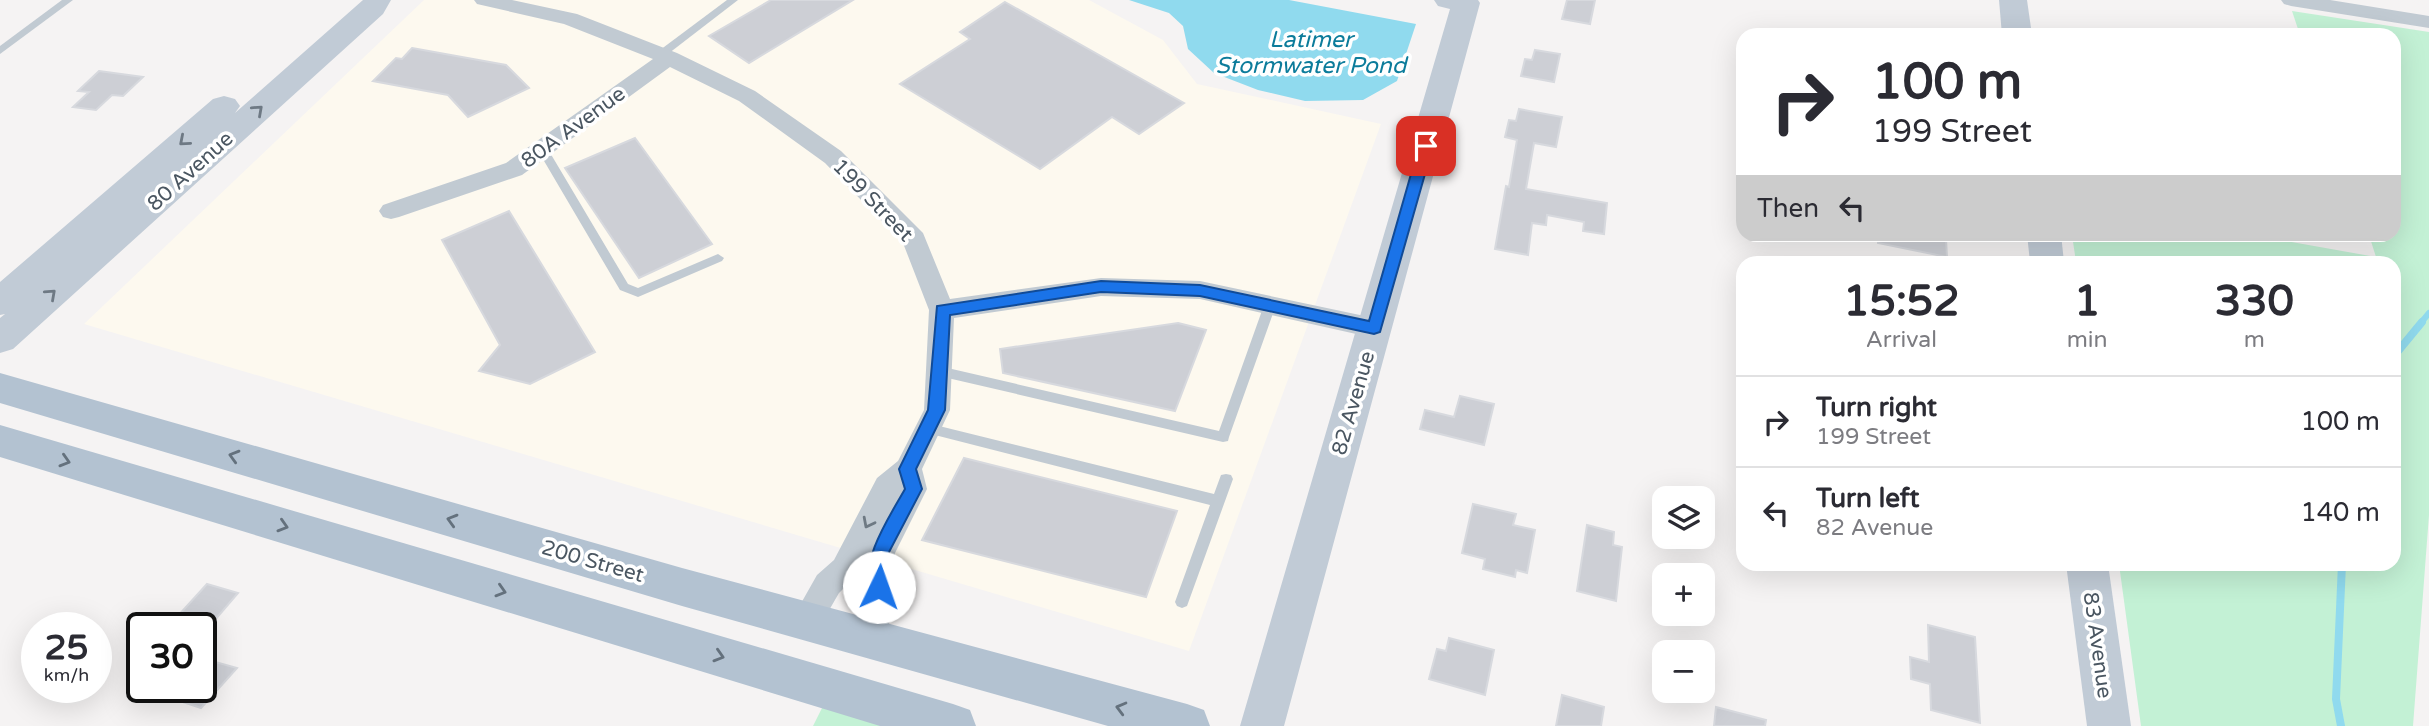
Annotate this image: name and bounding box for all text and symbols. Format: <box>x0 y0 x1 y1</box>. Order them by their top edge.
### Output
water label: Latimer Stormwater Pond <box>1216 26 1409 80</box>
text: 100 m <box>1872 53 2022 112</box>
icon: right <box>1757 56 1848 147</box>
street label: 80A Avenue <box>516 81 630 174</box>
one-way arrow <box>250 106 263 118</box>
text: 199 Street <box>1872 113 2032 151</box>
pin <box>1396 116 1456 176</box>
street label: 80 Avenue <box>142 126 239 216</box>
icon: arrive <box>1407 127 1445 165</box>
one-way arrow <box>180 133 193 145</box>
street label: 199 Street <box>827 154 918 247</box>
icon: left <box>1833 189 1871 227</box>
text: Then <box>1757 193 1819 224</box>
text: 15:52 <box>1843 276 1960 327</box>
text: 1 <box>2074 276 2100 327</box>
text: 330 <box>2215 276 2294 327</box>
one-way arrow <box>43 290 56 302</box>
text: Arrival <box>1866 326 1937 354</box>
text: min <box>2067 326 2108 354</box>
text: m <box>2244 326 2265 354</box>
street label: 82 Avenue <box>1327 348 1380 458</box>
text: Turn right <box>1816 392 1937 423</box>
icon: right <box>1757 403 1795 441</box>
text: 100 m <box>2300 406 2380 437</box>
text: 199 Street <box>1816 423 1931 451</box>
one-way arrow <box>228 450 240 465</box>
one-way arrow <box>59 452 71 467</box>
text: Turn left <box>1816 483 1919 514</box>
map controls <box>1652 486 1715 703</box>
button: layers <box>1652 486 1715 549</box>
icon: left <box>1757 494 1795 532</box>
text: 140 m <box>2300 497 2380 528</box>
one-way arrow <box>446 513 458 528</box>
text: 82 Avenue <box>1816 514 1933 542</box>
one-way arrow <box>862 516 876 528</box>
one-way arrow <box>277 517 289 532</box>
street label: 200 Street <box>539 535 647 588</box>
position arrow <box>842 550 916 624</box>
button: + <box>1652 563 1715 626</box>
one-way arrow <box>495 583 507 598</box>
street label: 83 Avenue <box>2078 590 2117 700</box>
speed limit sign: 30 <box>126 612 217 703</box>
text: 25 <box>45 627 88 669</box>
button: − <box>1652 640 1715 703</box>
one-way arrow <box>713 648 725 663</box>
text: km/h <box>44 664 89 686</box>
one-way arrow <box>1116 702 1128 716</box>

